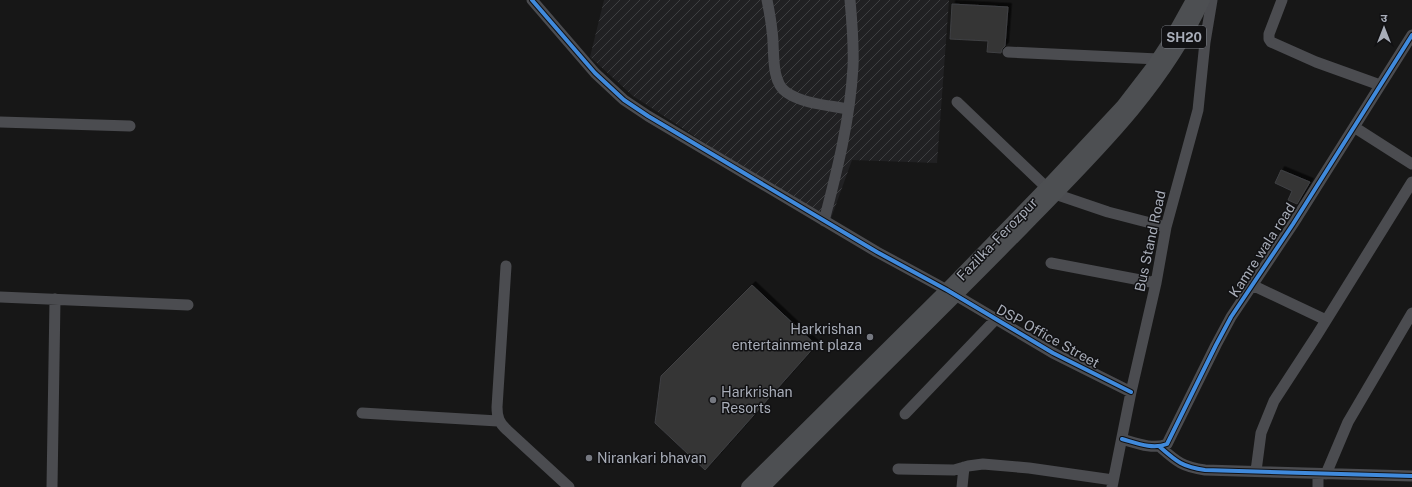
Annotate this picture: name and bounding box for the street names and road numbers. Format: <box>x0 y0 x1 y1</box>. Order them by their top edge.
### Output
road number: SH20 <box>1162 26 1206 48</box>
street label: Bus Stand Road <box>1131 189 1169 293</box>
street label: Fazilka-Ferozpur <box>953 194 1041 284</box>
street label: Kamre wala road <box>1226 200 1298 300</box>
street label: DSP Office Street <box>994 301 1102 371</box>

